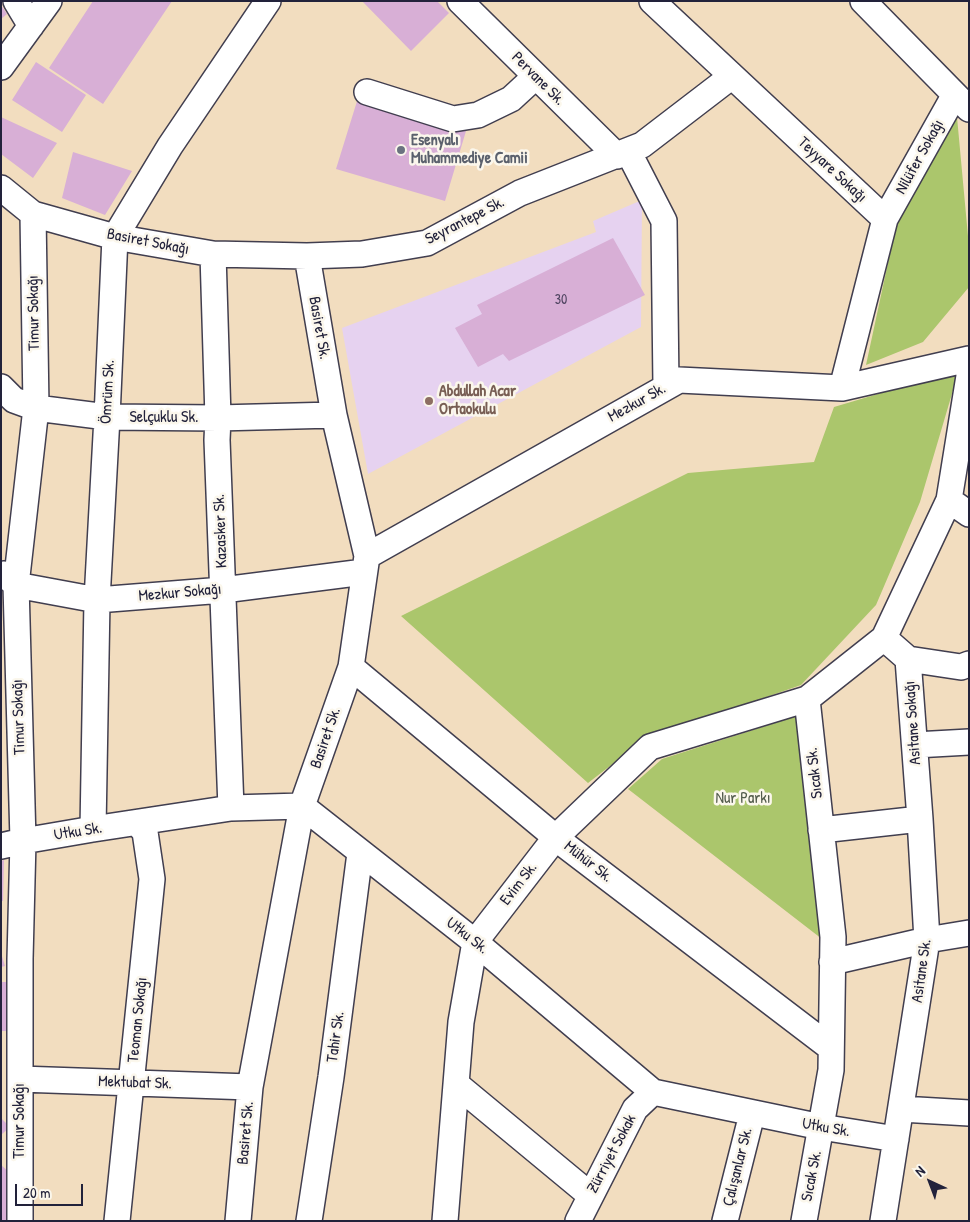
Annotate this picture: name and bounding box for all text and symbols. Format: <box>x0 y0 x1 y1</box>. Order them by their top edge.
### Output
street label: Pervane Sk. <box>507 48 569 110</box>
street label: Nilüfer Sokağı <box>892 116 948 198</box>
place label: Esenyalı Muhammediye Camii <box>411 131 528 169</box>
street label: Teyyare Sokağı <box>794 133 870 207</box>
marker: Esenyalı Muhammediye Camii <box>395 144 407 156</box>
street label: Seyrantepe Sk. <box>422 193 508 249</box>
street label: Basiret Sokağı <box>105 225 191 259</box>
street label: Timur Sokağı <box>24 275 44 351</box>
house number: 30 <box>555 292 567 308</box>
street label: Basiret Sk. <box>304 295 334 361</box>
street label: Ömrüm Sk. <box>97 359 119 425</box>
street label: Mezkur Sk. <box>605 379 669 427</box>
place label: Abdullah Acar Ortaokulu <box>439 382 516 420</box>
marker: Abdullah Acar Ortaokulu <box>423 395 435 407</box>
street label: Selçuklu Sk. <box>130 408 198 428</box>
street label: Kazasker Sk. <box>210 494 232 568</box>
street label: Mezkur Sokağı <box>138 580 222 606</box>
street label: Timur Sokağı <box>8 679 30 755</box>
street label: Asitane Sokağı <box>900 680 926 766</box>
street label: Basiret Sk. <box>307 705 345 771</box>
street label: Sıcak Sk. <box>803 747 827 799</box>
park label: Nur Parkı <box>715 789 771 809</box>
street label: Utku Sk. <box>53 819 103 845</box>
street label: Mühür Sk. <box>560 837 616 887</box>
street label: Evim Sk. <box>496 859 542 909</box>
street label: Utku Sk. <box>442 914 492 958</box>
street label: Asitane Sk. <box>908 938 936 1004</box>
street label: Teoman Sokağı <box>124 976 152 1064</box>
street label: Tahir Sk. <box>323 1010 349 1064</box>
street label: Mektubat Sk. <box>98 1072 172 1094</box>
street label: Timur Sokağı <box>10 1083 30 1159</box>
street label: Basiret Sk. <box>234 1101 258 1165</box>
street label: Zürriyet Sokak <box>583 1111 641 1197</box>
street label: Utku Sk. <box>800 1114 852 1142</box>
street label: Çalışanlar Sk. <box>719 1126 757 1208</box>
street label: Sıcak Sk. <box>798 1149 826 1203</box>
north arrow <box>905 1157 955 1207</box>
text: N <box>910 1161 929 1180</box>
scale bar <box>18 1174 85 1206</box>
text: 20 m <box>23 1182 50 1203</box>

